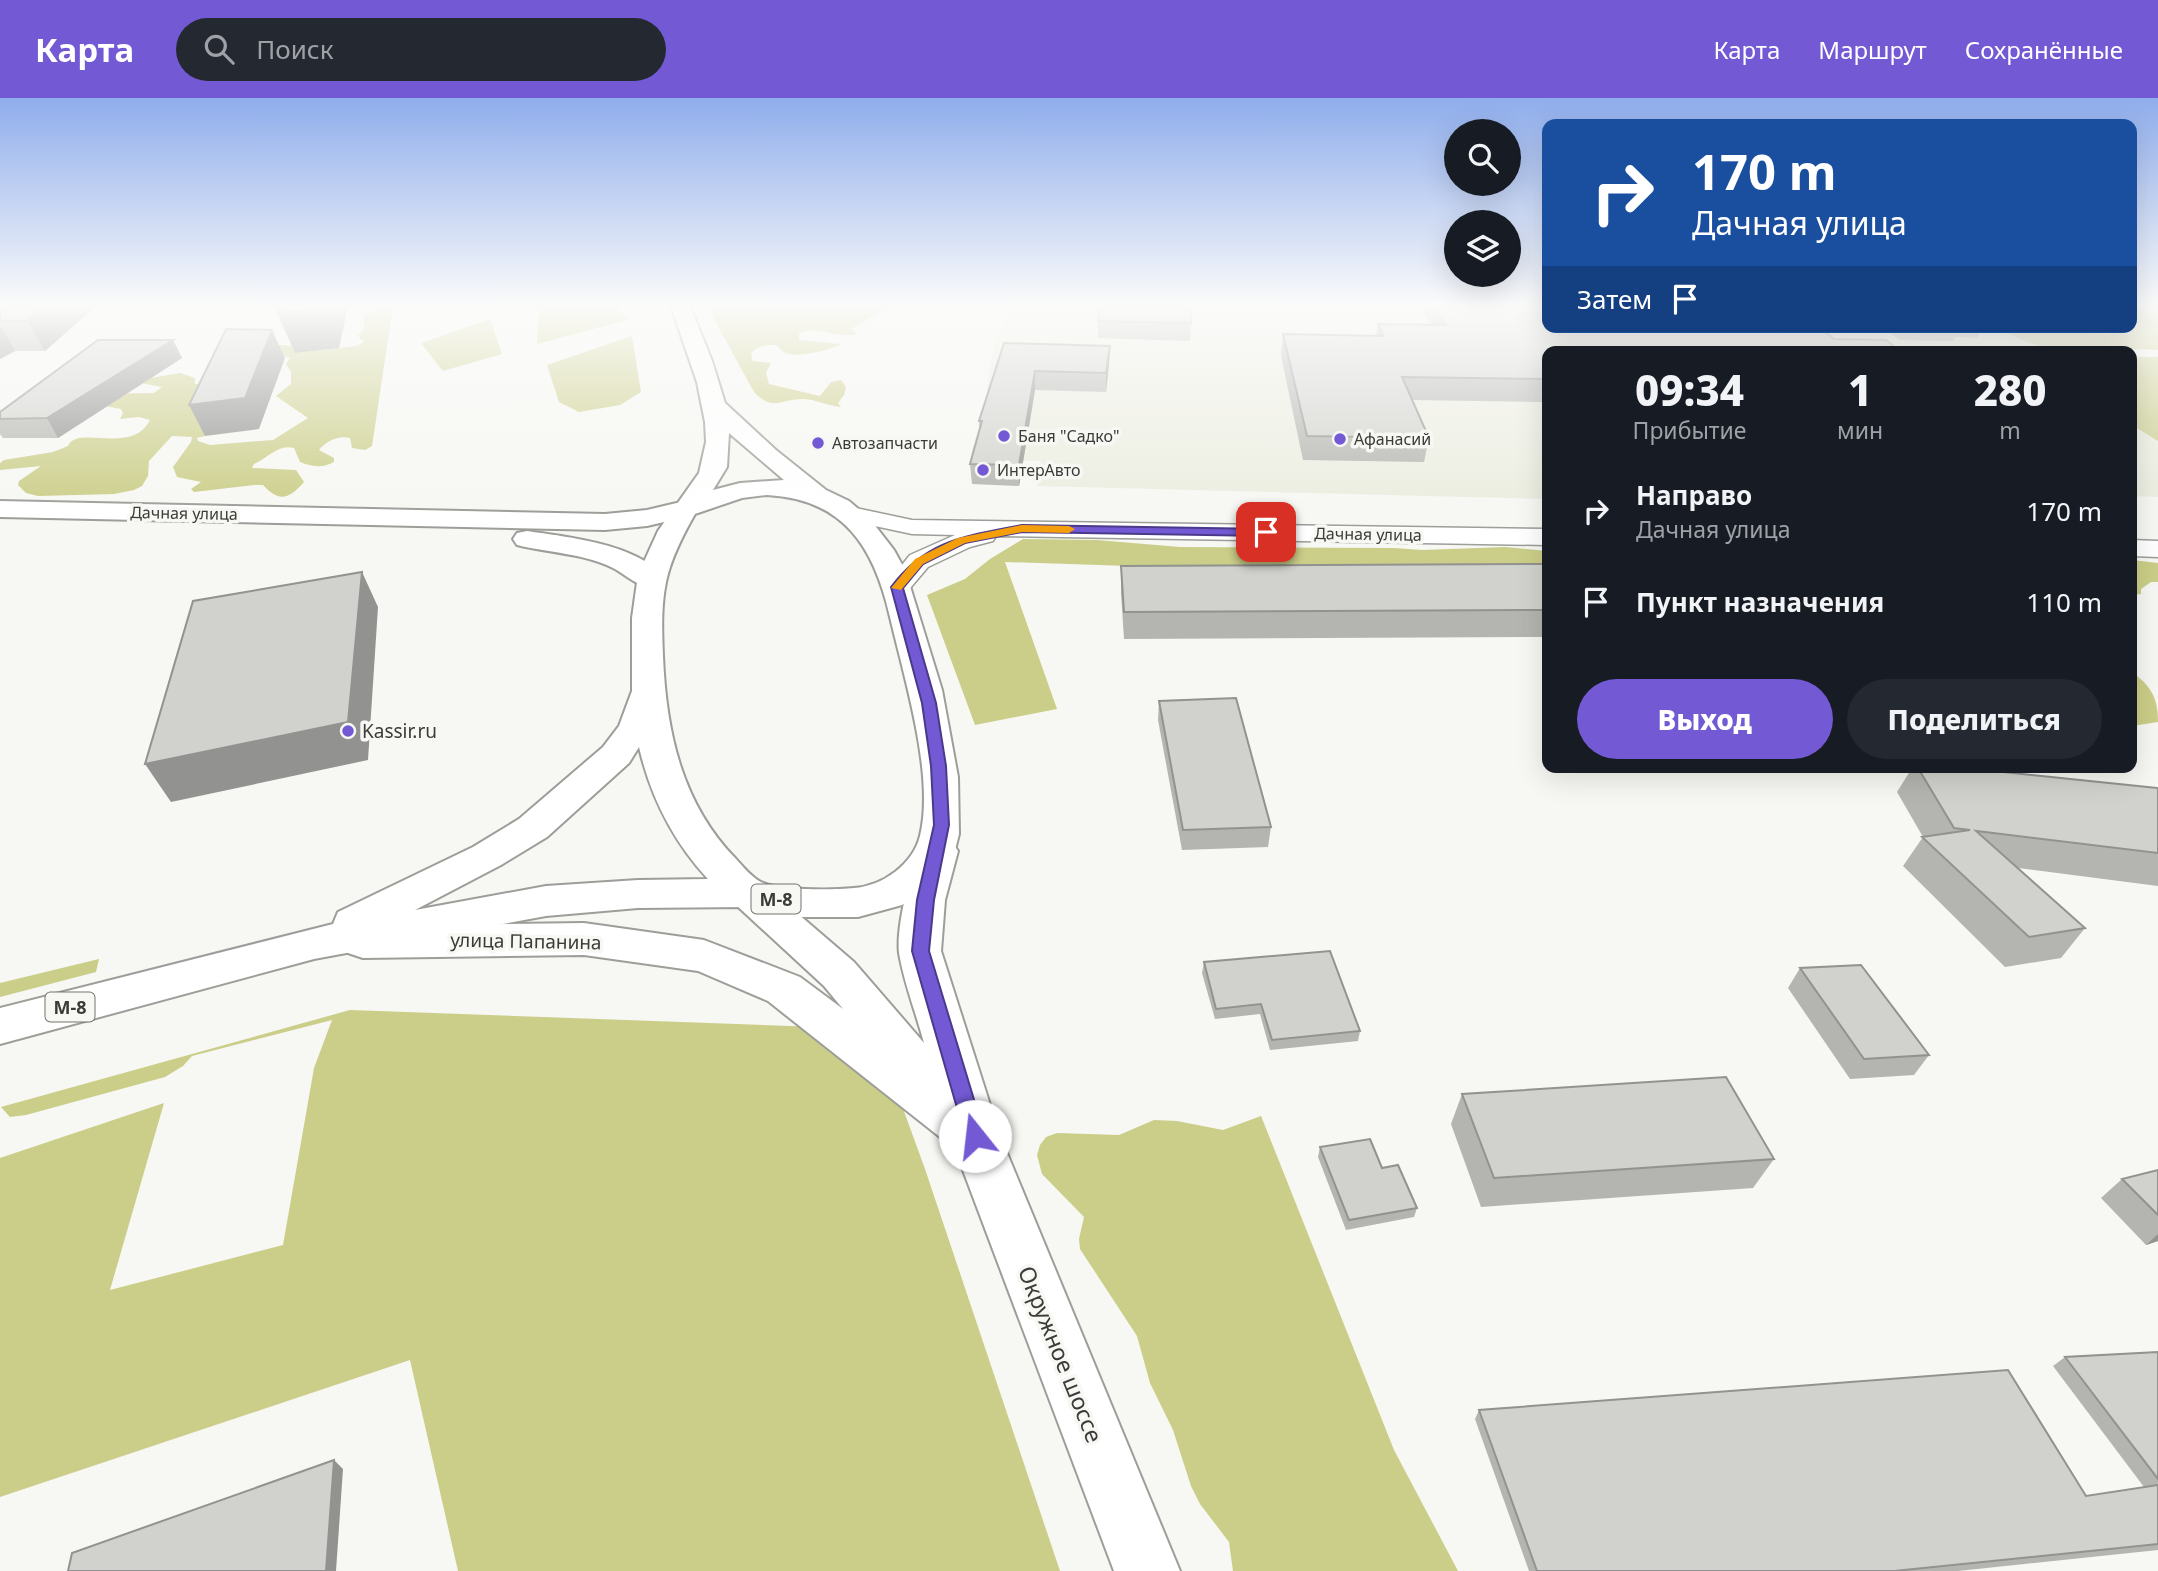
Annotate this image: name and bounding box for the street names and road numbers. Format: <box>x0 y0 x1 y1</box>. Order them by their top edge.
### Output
street label: Дачная улица <box>130 501 238 525</box>
street label: Дачная улица <box>1314 522 1422 546</box>
road number: М-8 <box>752 884 800 914</box>
street label: улица Папанина <box>450 927 602 955</box>
road number: М-8 <box>46 992 94 1022</box>
street label: Окружное шоссе <box>1011 1261 1111 1447</box>

